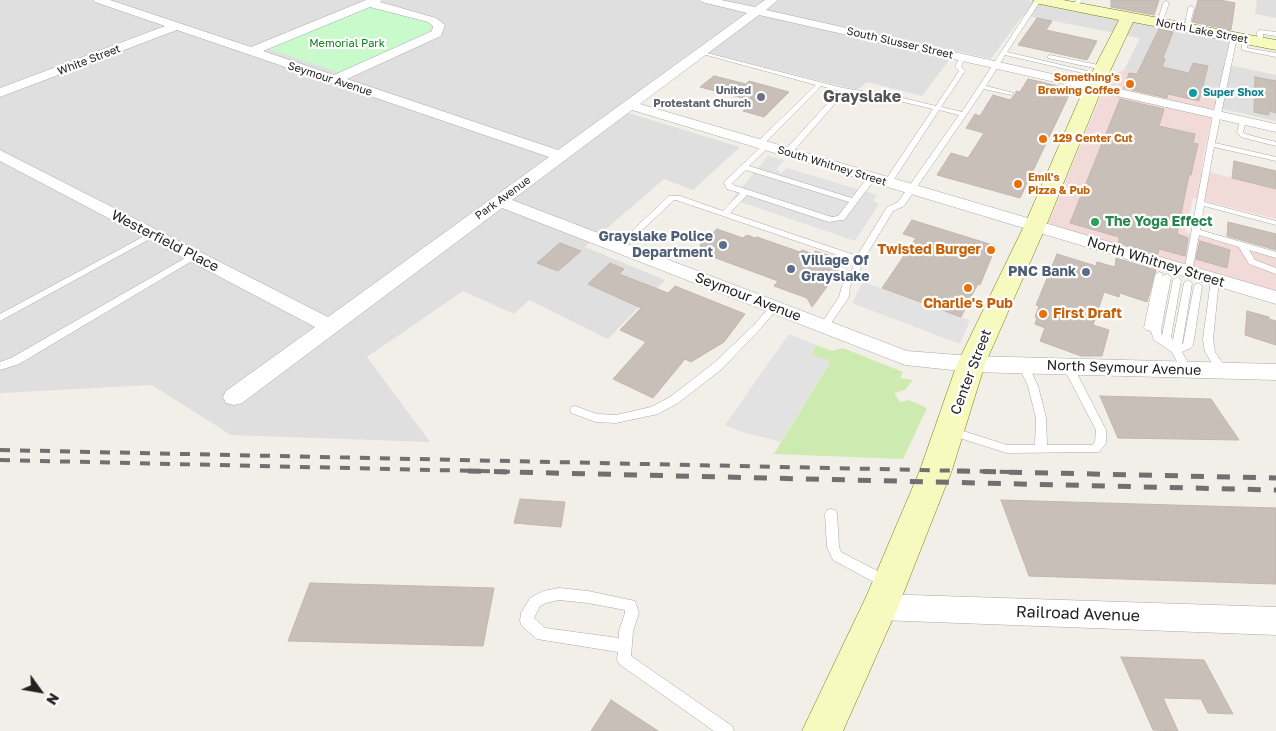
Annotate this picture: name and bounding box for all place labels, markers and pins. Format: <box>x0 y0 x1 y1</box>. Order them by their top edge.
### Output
place label: Something's Brewing Coffee <box>1038 71 1120 97</box>
marker: Something's Brewing Coffee <box>1124 78 1136 90</box>
place label: United Protestant Church <box>653 84 751 110</box>
place label: Super Shox <box>1203 86 1264 100</box>
marker: Super Shox <box>1187 87 1199 99</box>
marker: United Protestant Church <box>755 91 767 103</box>
place label: 129 Center Cut <box>1053 132 1133 146</box>
marker: 129 Center Cut <box>1037 133 1049 145</box>
place label: Emil's Pizza & Pub <box>1028 171 1090 197</box>
marker: Emil's Pizza & Pub <box>1012 178 1024 190</box>
place label: The Yoga Effect <box>1105 214 1213 230</box>
marker: The Yoga Effect <box>1089 216 1101 228</box>
place label: Grayslake Police Department <box>599 229 713 262</box>
marker: Grayslake Police Department <box>717 239 729 251</box>
place label: Twisted Burger <box>877 242 981 258</box>
marker: Twisted Burger <box>985 244 997 256</box>
place label: Village Of Grayslake <box>801 253 869 286</box>
marker: Village Of Grayslake <box>785 263 797 275</box>
place label: PNC Bank <box>1008 264 1076 280</box>
marker: PNC Bank <box>1080 266 1092 278</box>
marker: Charlie's Pub <box>962 282 974 294</box>
place label: Charlie's Pub <box>923 296 1013 312</box>
place label: First Draft <box>1053 306 1122 322</box>
marker: First Draft <box>1037 308 1049 320</box>

